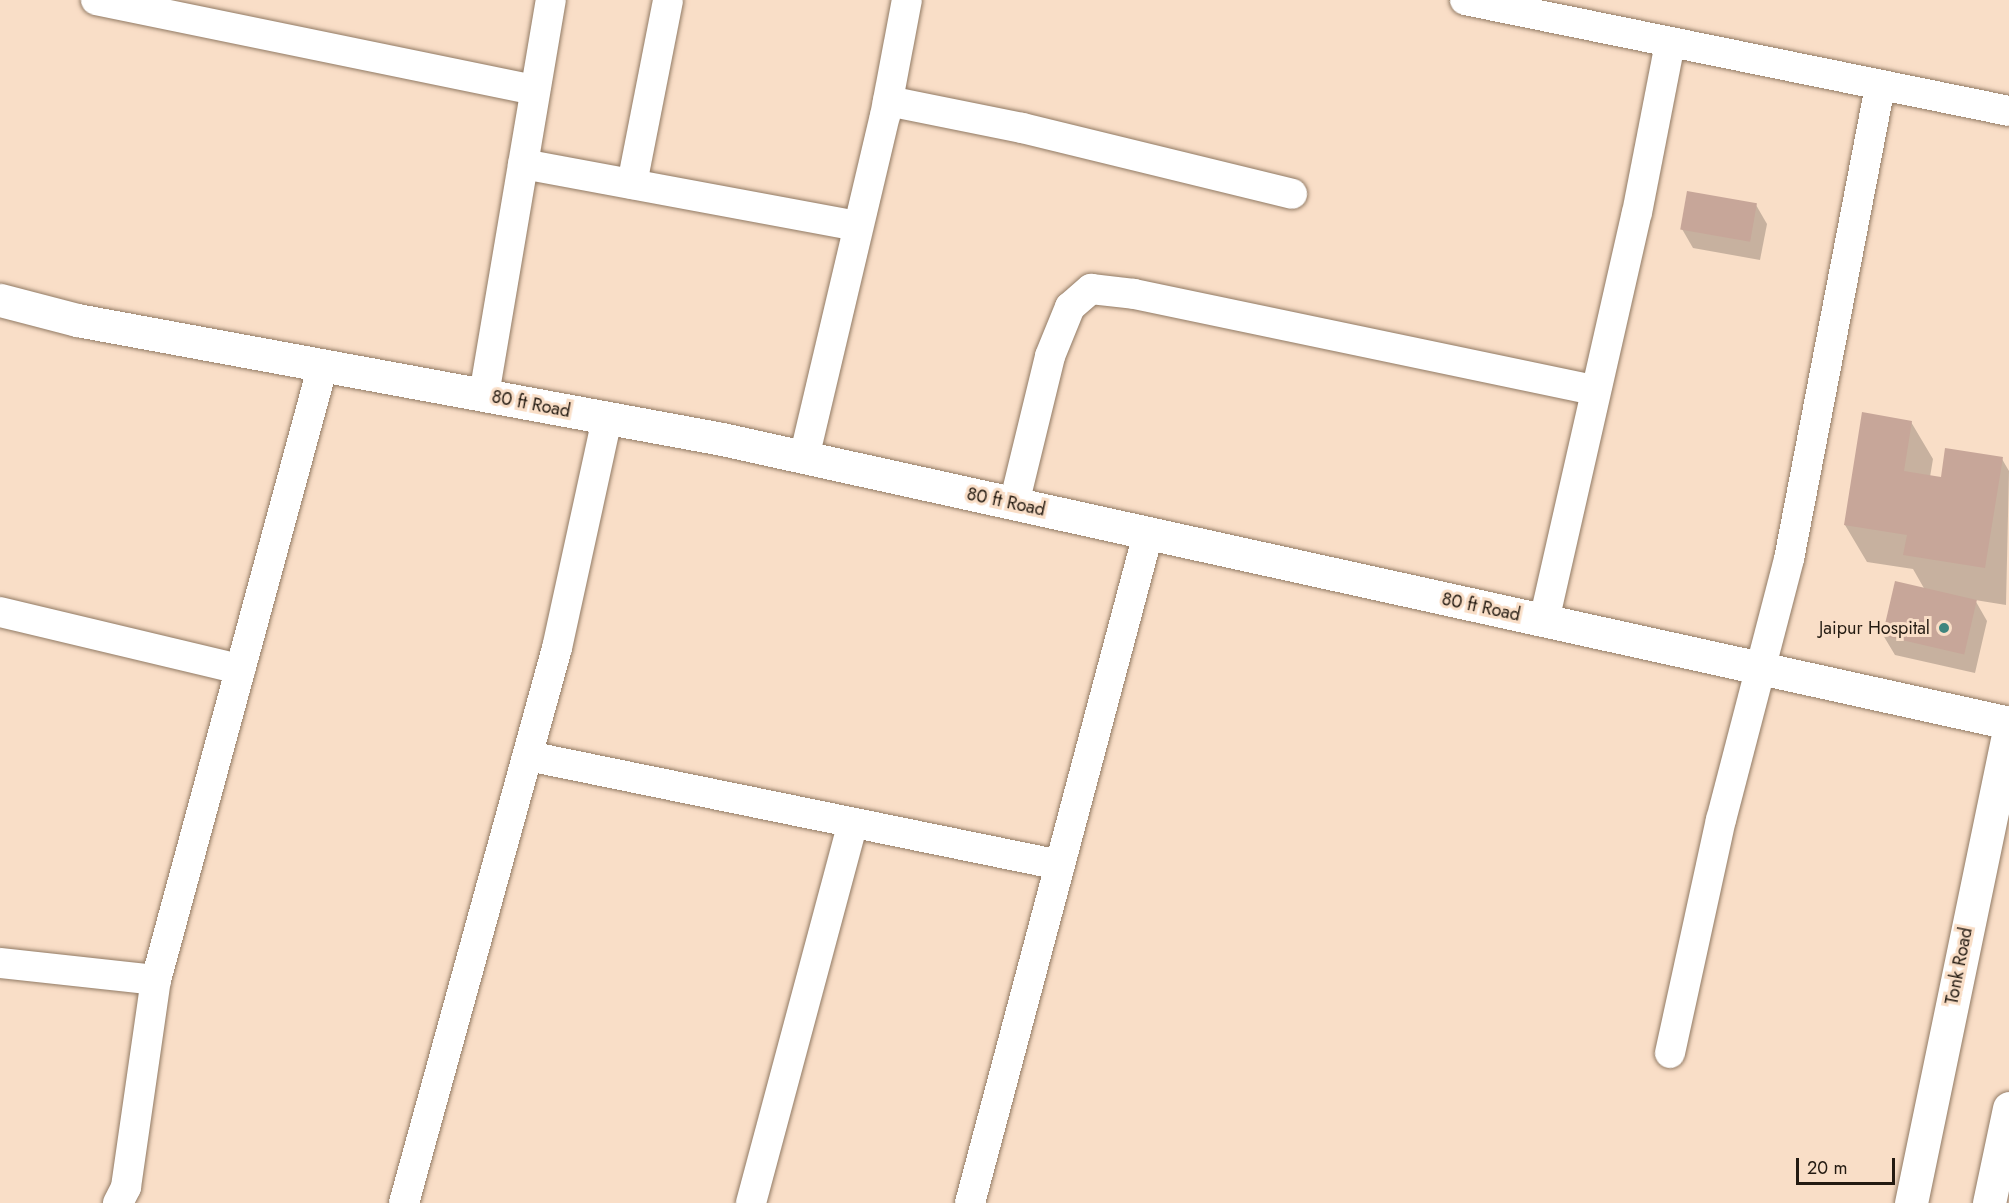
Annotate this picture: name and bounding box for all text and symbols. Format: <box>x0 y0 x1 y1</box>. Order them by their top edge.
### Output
street label: 80 ft Road <box>490 386 572 422</box>
street label: 80 ft Road <box>965 483 1047 521</box>
street label: 80 ft Road <box>1440 588 1522 626</box>
place label: Jaipur Hospital <box>1819 617 1930 639</box>
marker: Jaipur Hospital <box>1935 619 1953 637</box>
street label: Tonk Road <box>1941 926 1977 1006</box>
scale bar <box>1799 1146 1898 1184</box>
text: 20 m <box>1807 1155 1847 1181</box>

